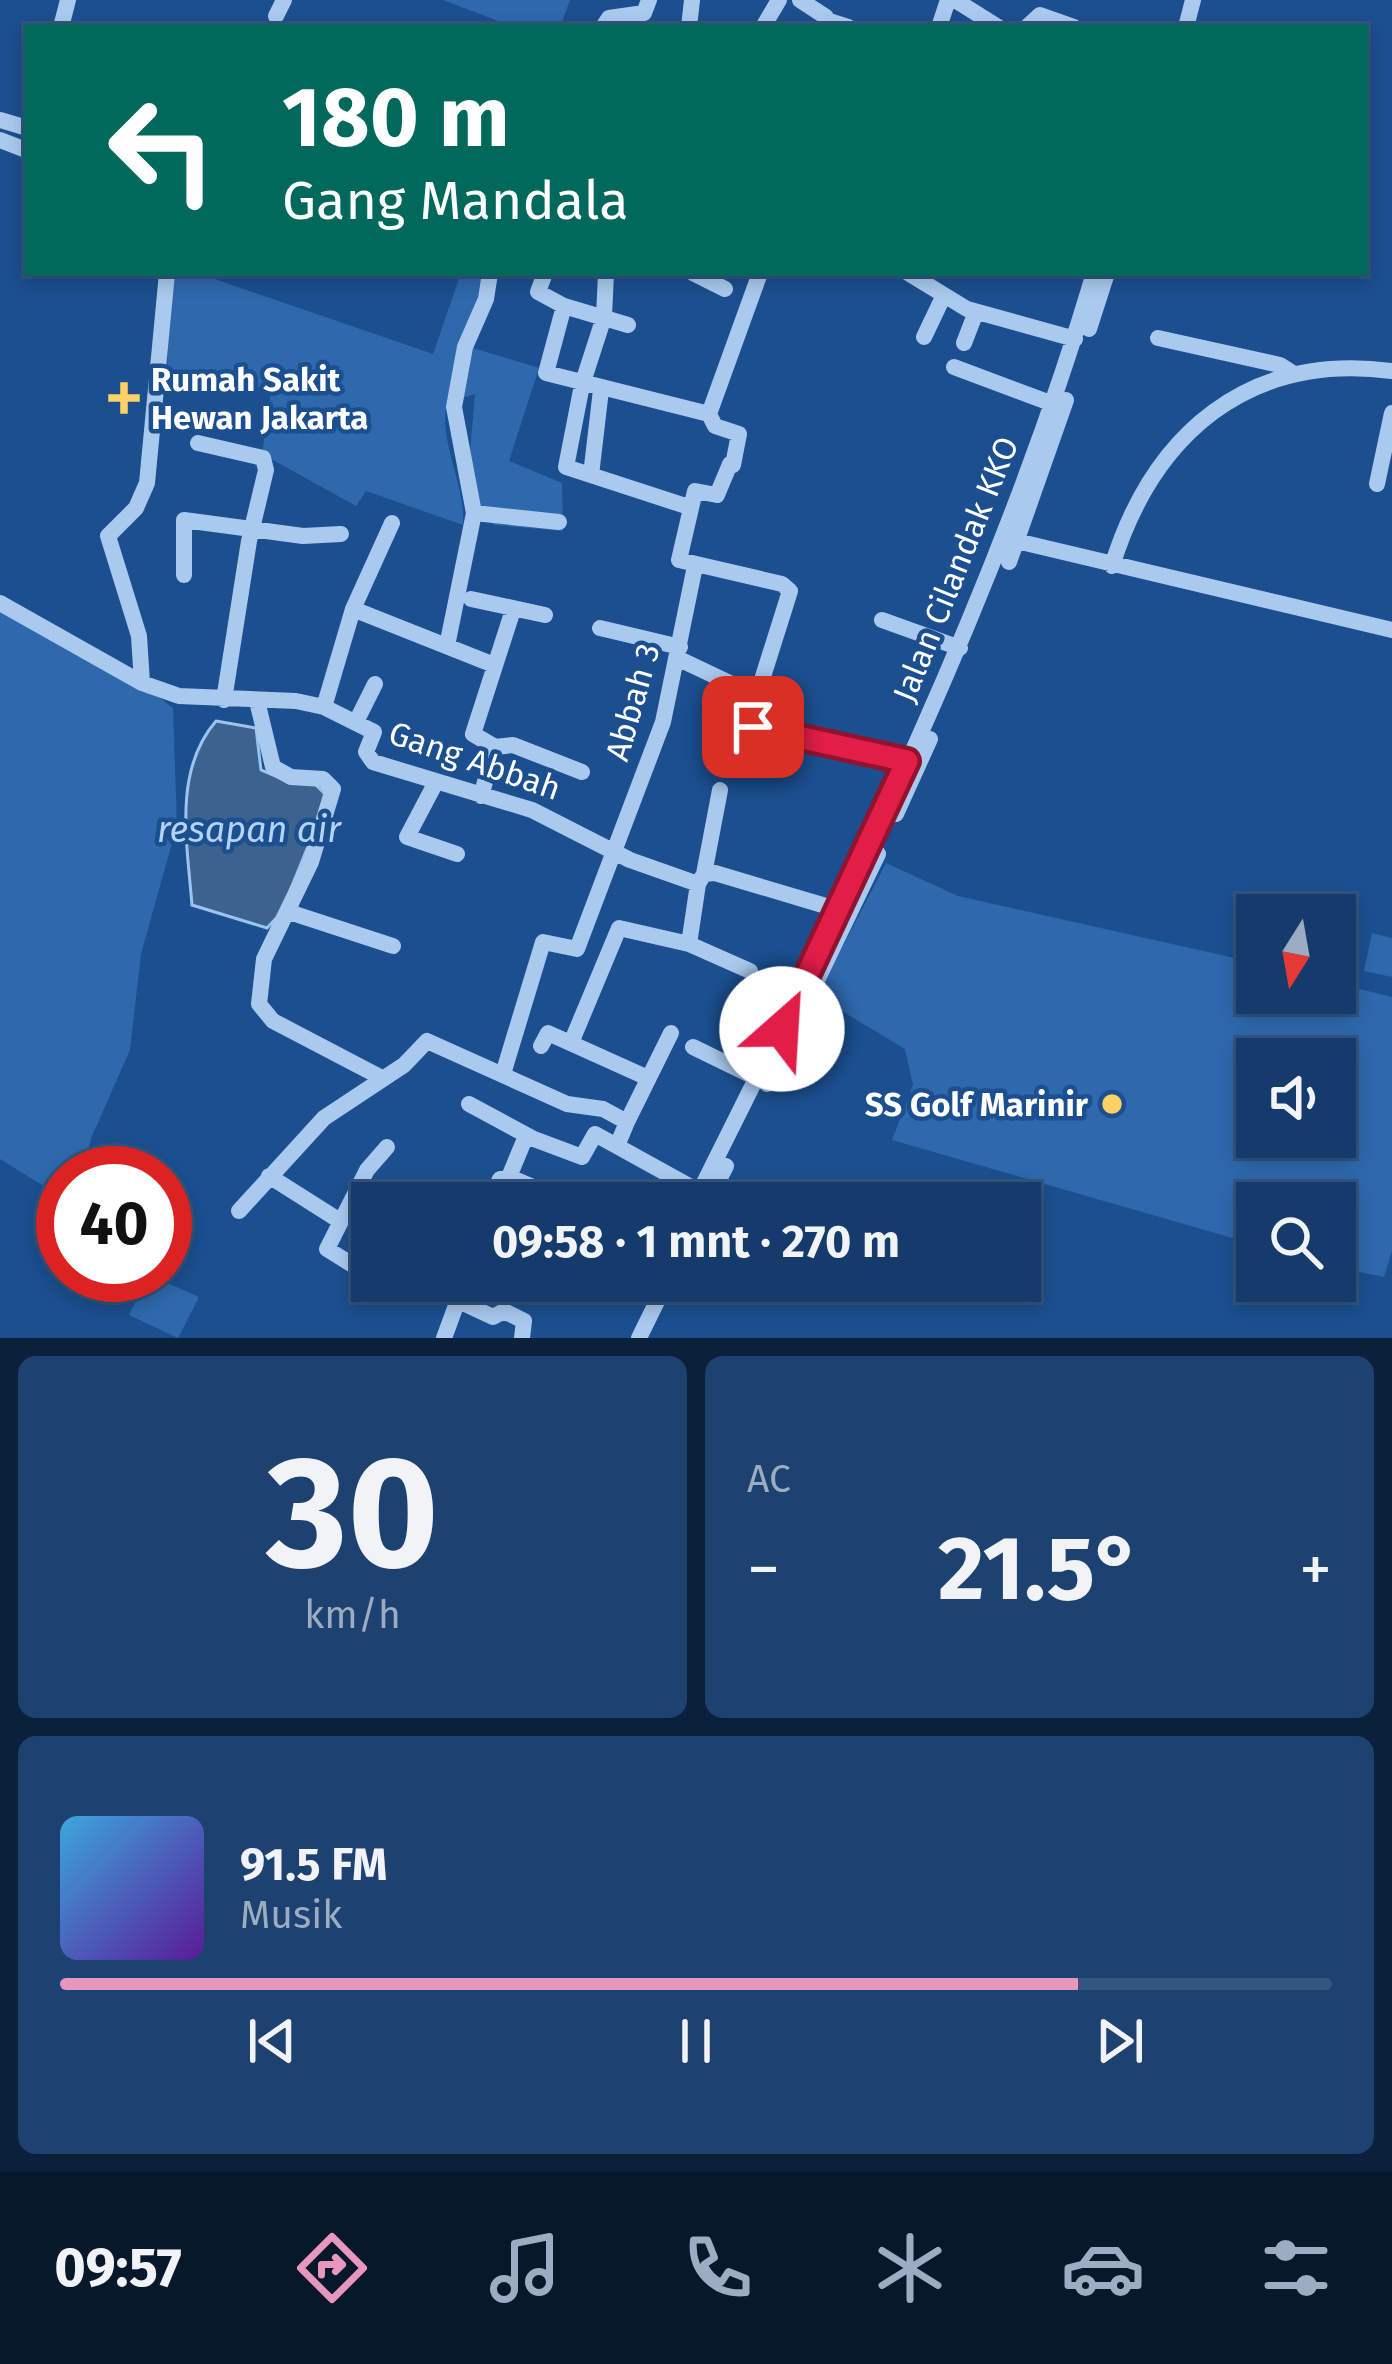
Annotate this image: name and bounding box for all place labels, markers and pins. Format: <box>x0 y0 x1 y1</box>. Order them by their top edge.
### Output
place label: Rumah Sakit Hewan Jakarta <box>151 360 368 438</box>
marker: Rumah Sakit Hewan Jakarta <box>108 382 140 414</box>
pin <box>702 676 804 778</box>
place label: SS Golf Marinir <box>865 1085 1089 1125</box>
marker: SS Golf Marinir <box>1099 1091 1125 1117</box>

